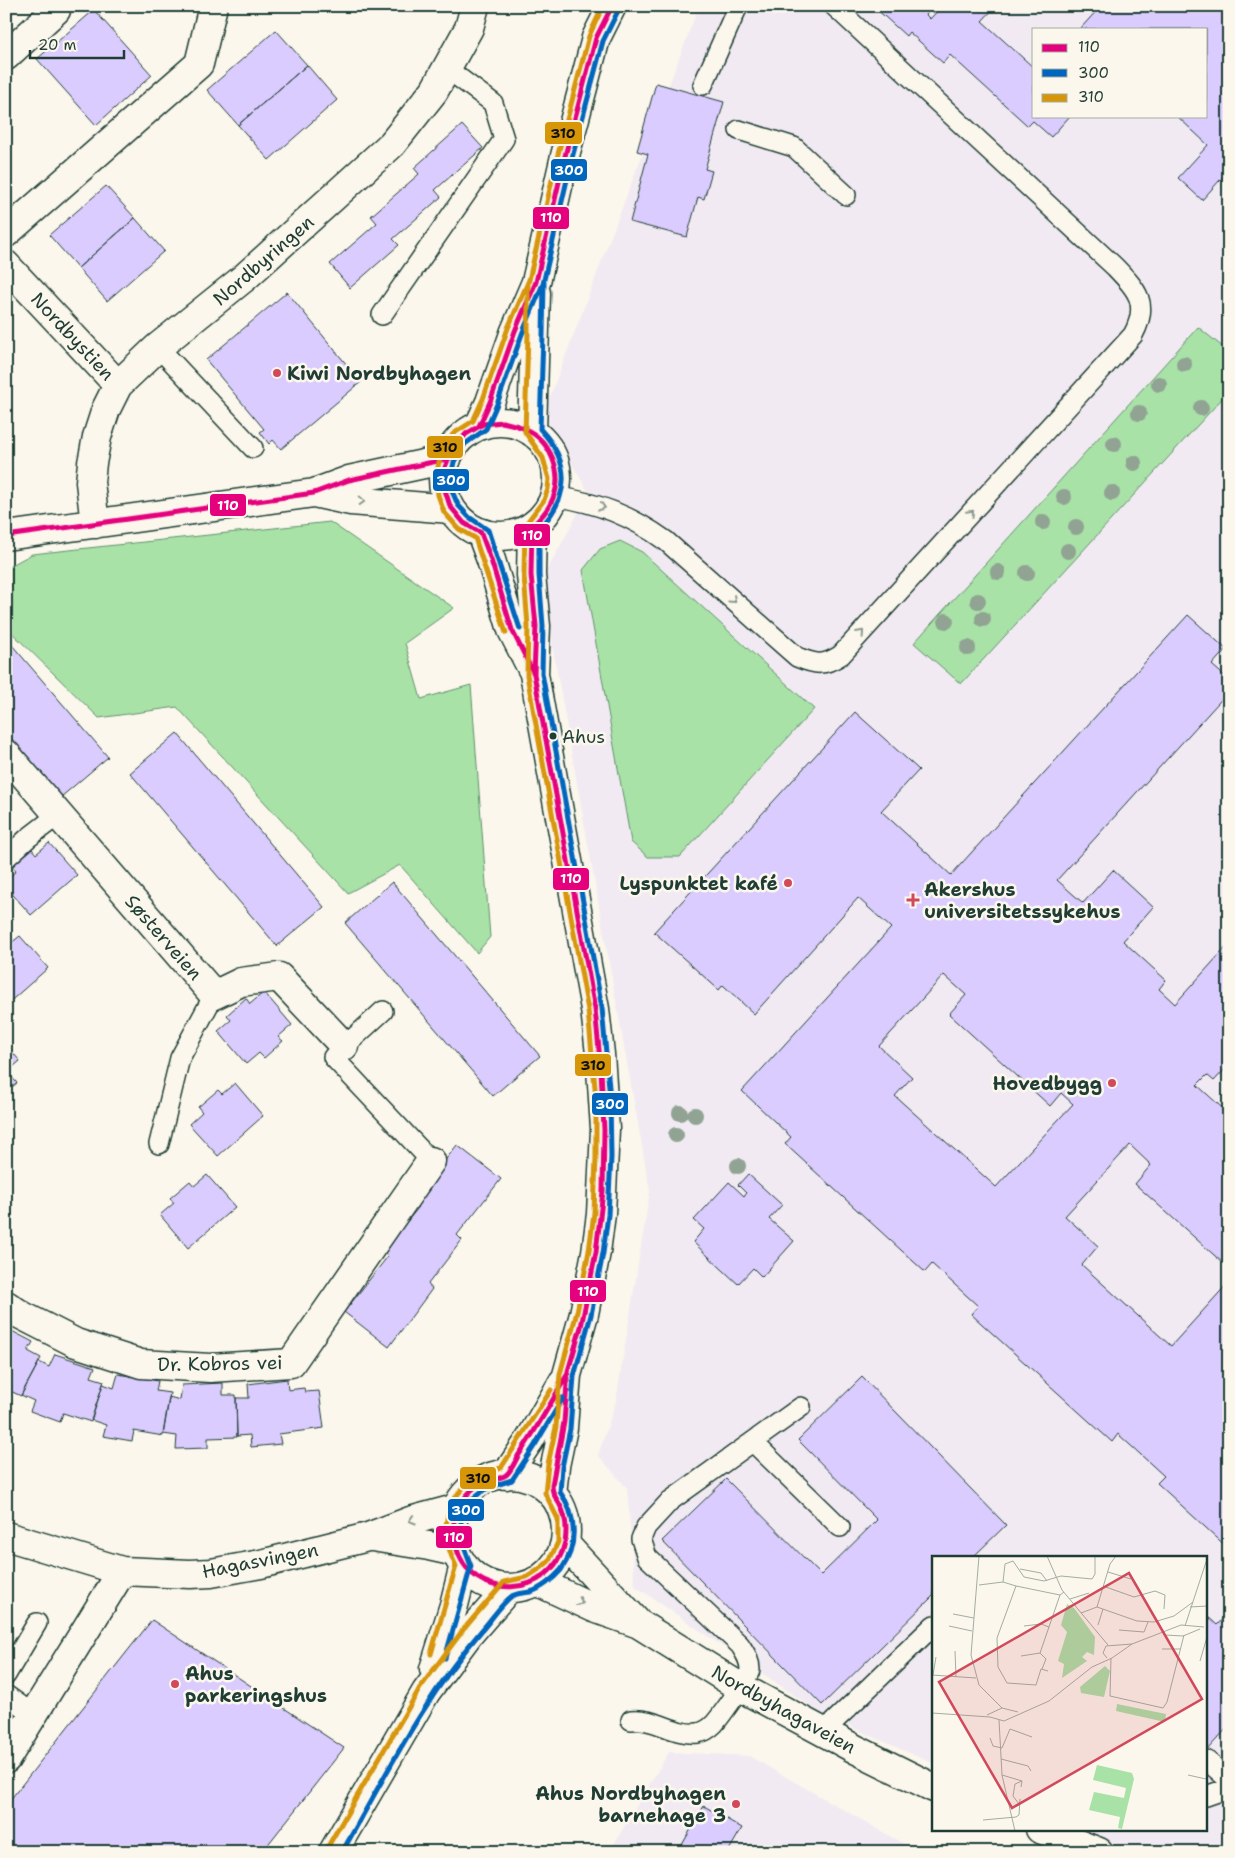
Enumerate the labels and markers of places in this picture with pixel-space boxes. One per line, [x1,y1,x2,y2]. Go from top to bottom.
place label: Kiwi Nordbyhagen [287,361,471,386]
marker: Kiwi Nordbyhagen [271,367,283,379]
place label: Ahus [562,725,605,749]
marker: Ahus [548,731,558,741]
place label: Lyspunktet kafé [620,871,778,896]
marker: Lyspunktet kafé [782,877,794,889]
place label: Akershus universitetssykehus [924,877,1120,924]
marker: Akershus universitetssykehus [906,893,920,907]
place label: Hovedbygg [992,1071,1102,1096]
marker: Hovedbygg [1106,1077,1118,1089]
place label: Ahus parkeringshus [185,1661,327,1708]
marker: Ahus parkeringshus [169,1678,181,1690]
place label: Ahus Nordbyhagen barnehage 3 [535,1781,726,1828]
marker: Ahus Nordbyhagen barnehage 3 [730,1798,742,1810]

